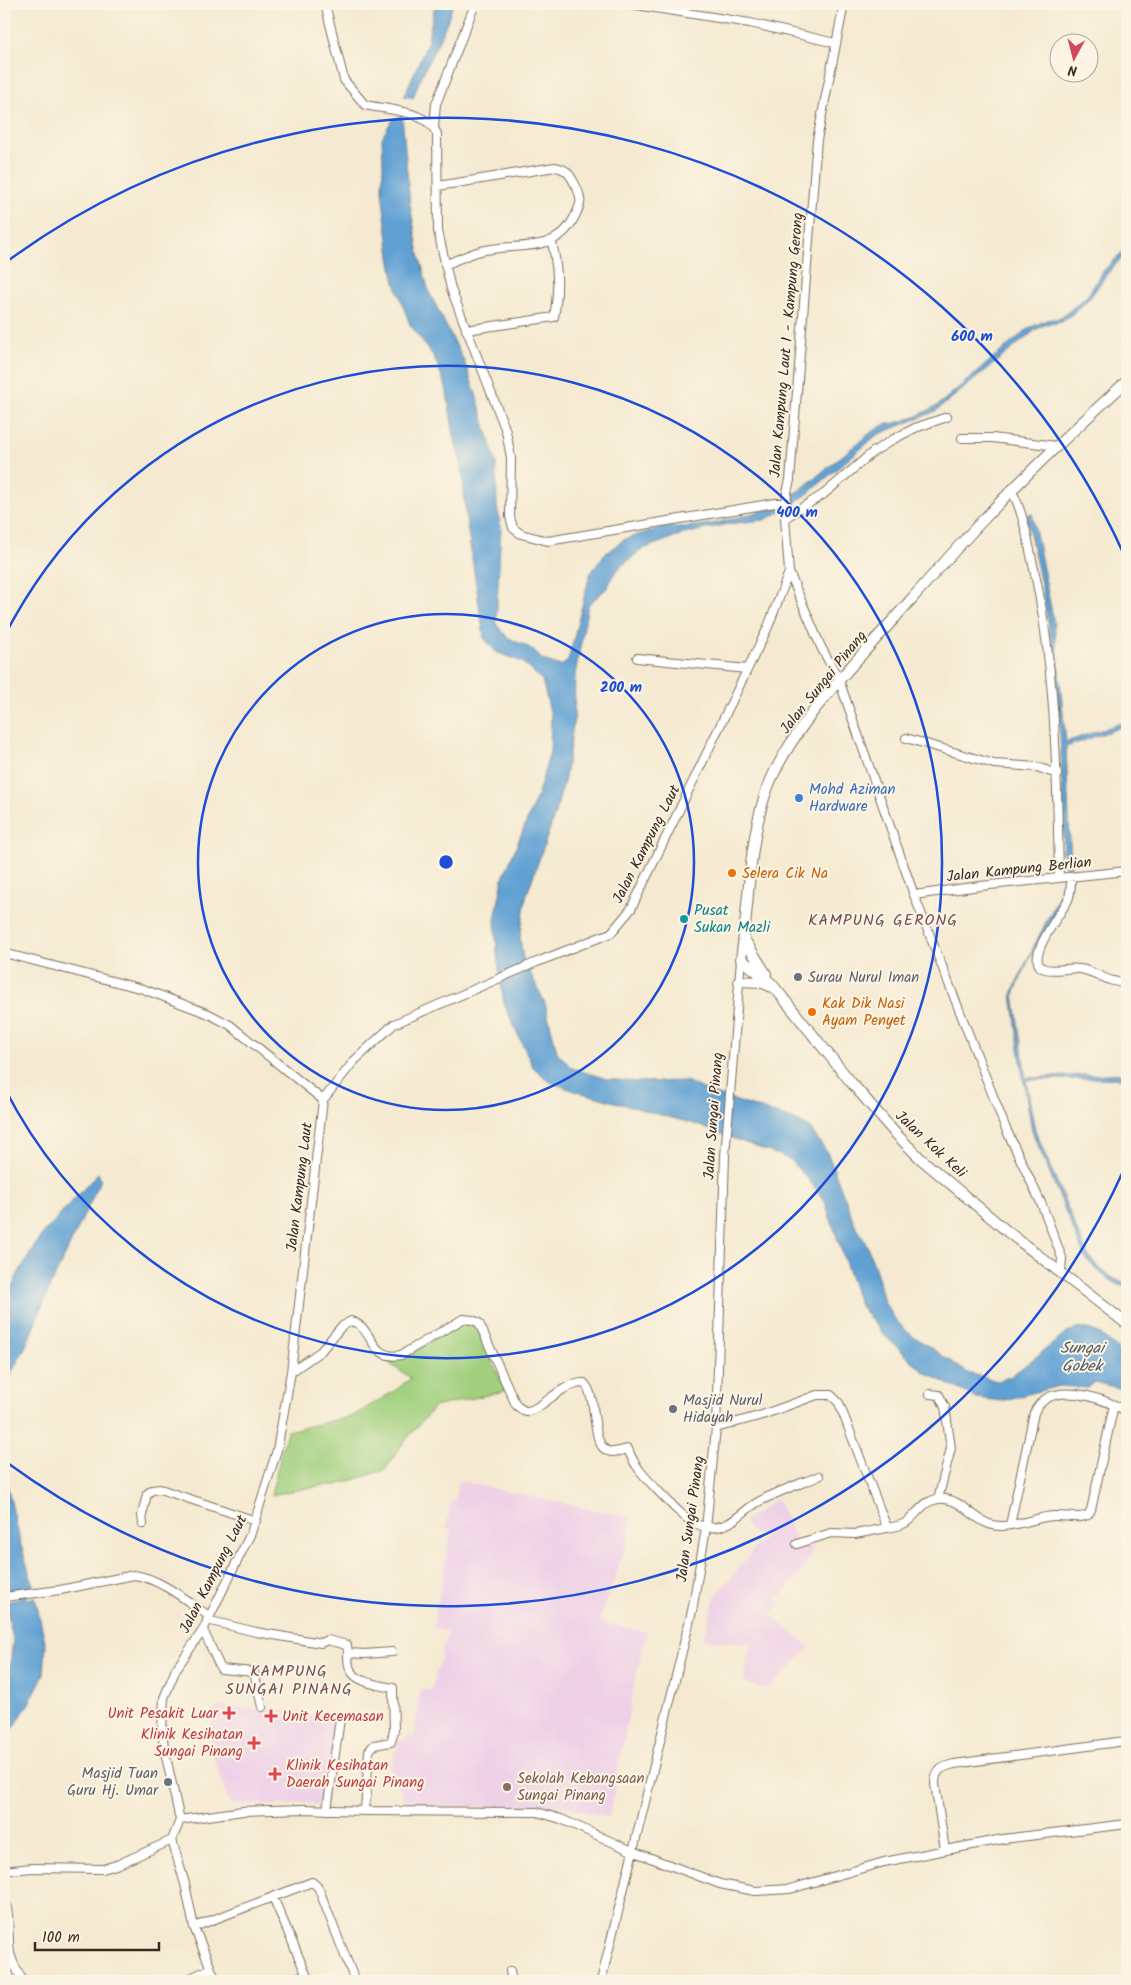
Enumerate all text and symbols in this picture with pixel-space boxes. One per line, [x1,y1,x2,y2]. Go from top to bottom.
north arrow [1048,32,1098,82]
text: N [1067,58,1078,81]
street label: Jalan Kampung Laut 1 - Kampung Gerong [763,211,811,479]
text: 600 m [951,325,993,349]
text: 400 m [776,501,818,525]
street label: Jalan Sungai Pinang [774,626,873,740]
text: 200 m [600,676,642,700]
place label: Mohd Aziman Hardware [809,778,895,819]
street label: Jalan Kampung Laut [607,781,687,908]
marker: Mohd Aziman Hardware [793,792,805,804]
street label: Jalan Kampung Berlian [945,850,1093,890]
centre of rings [437,853,455,871]
place label: Selera Cik Na [742,862,828,886]
marker: Selera Cik Na [726,867,738,879]
place label: Pusat Sukan Mazli [694,899,771,940]
district label: KAMPUNG GERONG [808,908,958,933]
marker: Pusat Sukan Mazli [678,913,690,925]
place label: Surau Nurul Iman [808,966,919,990]
marker: Surau Nurul Iman [792,971,804,983]
place label: Kak Dik Nasi Ayam Penyet [822,992,906,1033]
marker: Kak Dik Nasi Ayam Penyet [806,1006,818,1018]
street label: Jalan Sungai Pinang [698,1052,730,1181]
street label: Jalan Kok Keli [889,1105,973,1185]
street label: Jalan Kampung Laut [280,1121,320,1253]
water label: Sungai Gobek [1060,1336,1107,1379]
place label: Masjid Nurul Hidayah [683,1389,763,1430]
marker: Masjid Nurul Hidayah [667,1403,679,1415]
street label: Jalan Sungai Pinang [670,1454,712,1584]
street label: Jalan Kampung Laut [174,1511,254,1638]
district label: KAMPUNG SUNGAI PINANG [225,1659,353,1702]
place label: Unit Pesakit Luar [107,1702,219,1726]
place label: Unit Kecemasan [282,1705,384,1729]
marker: Unit Pesakit Luar [222,1706,236,1720]
marker: Unit Kecemasan [264,1709,278,1723]
place label: Klinik Kesihatan Sungai Pinang [141,1723,243,1764]
marker: Klinik Kesihatan Sungai Pinang [247,1736,261,1750]
place label: Klinik Kesihatan Daerah Sungai Pinang [286,1754,424,1795]
place label: Masjid Tuan Guru Hj. Umar [67,1762,159,1803]
marker: Klinik Kesihatan Daerah Sungai Pinang [268,1767,282,1781]
place label: Sekolah Kebangsaan Sungai Pinang [517,1767,644,1808]
marker: Masjid Tuan Guru Hj. Umar [162,1776,174,1788]
marker: Sekolah Kebangsaan Sungai Pinang [501,1781,513,1793]
scale bar [35,1920,159,1952]
text: 100 m [42,1926,80,1950]

